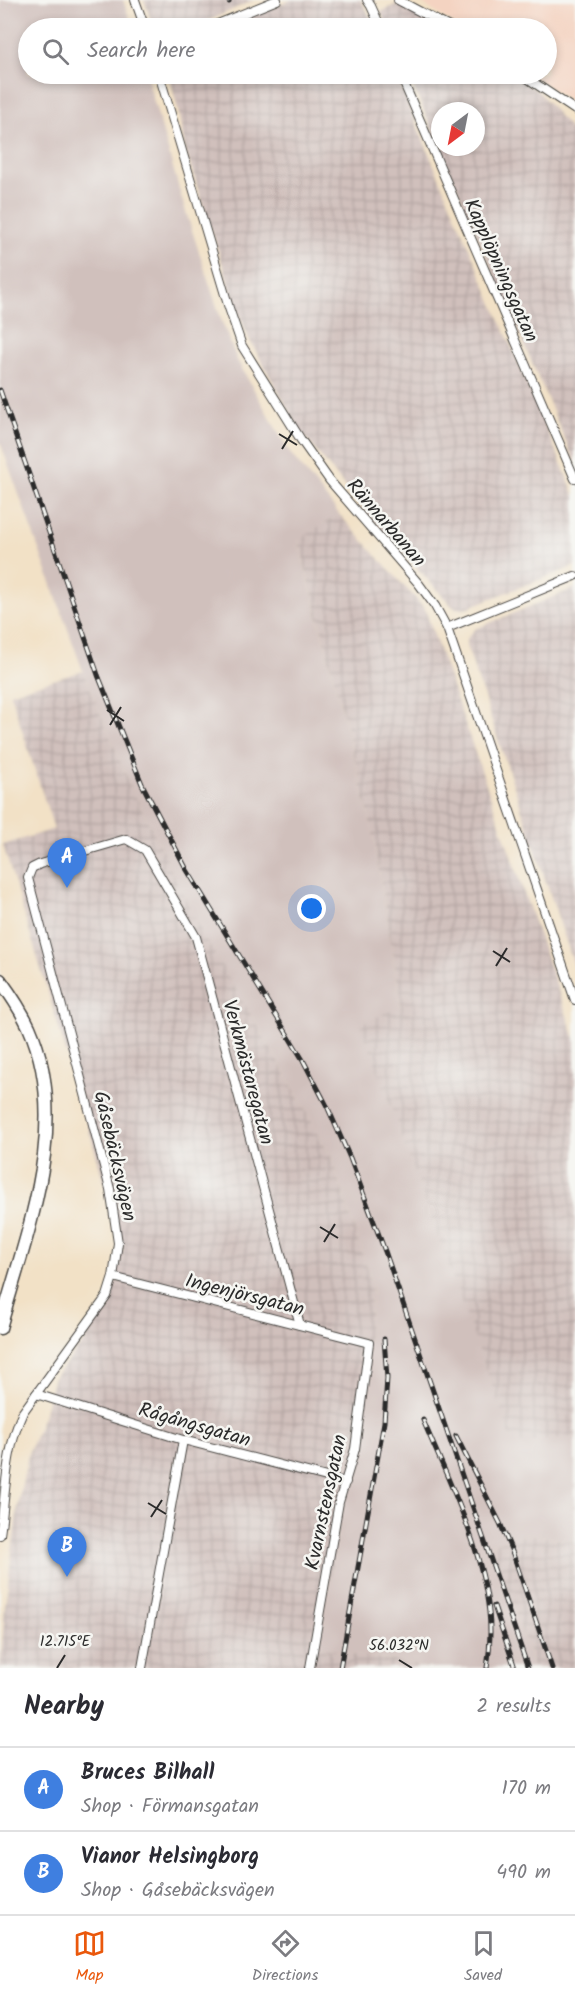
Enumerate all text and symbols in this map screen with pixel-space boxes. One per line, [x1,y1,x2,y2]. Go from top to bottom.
search box [18,18,557,84]
text: Search here [87,34,195,69]
icon: search [39,35,72,68]
north arrow [431,102,485,156]
street label: Kapplöpningsgatan [454,194,546,348]
street label: Rännarbanan [338,472,433,575]
pin: A [48,838,86,888]
your location [297,894,326,923]
street label: Verkmästaregatan [212,996,282,1149]
street label: Gåsebäcksvägen [84,1088,145,1225]
street label: Ingenjörsgatan [181,1266,308,1326]
street label: Rågångsgatan [135,1395,254,1457]
street label: Kvarnstensgatan [297,1432,357,1573]
pin: B [48,1528,86,1577]
text: 12.715°E [40,1630,91,1654]
text: 56.032°N [369,1634,429,1658]
text: Nearby [24,1686,104,1728]
text: 2 results [476,1691,551,1723]
text: Bruces Bilhall [81,1756,214,1791]
text: A [37,1773,50,1805]
text: 170 m [502,1773,551,1805]
text: Shop · Förmansgatan [81,1791,259,1823]
text: Vianor Helsingborg [81,1840,259,1875]
text: B [37,1857,50,1889]
text: 490 m [496,1857,551,1889]
text: Shop · Gåsebäcksvägen [81,1875,275,1907]
tab: Map [73,1927,106,1988]
tab: Directions [252,1927,318,1988]
tab: Saved [464,1927,502,1988]

